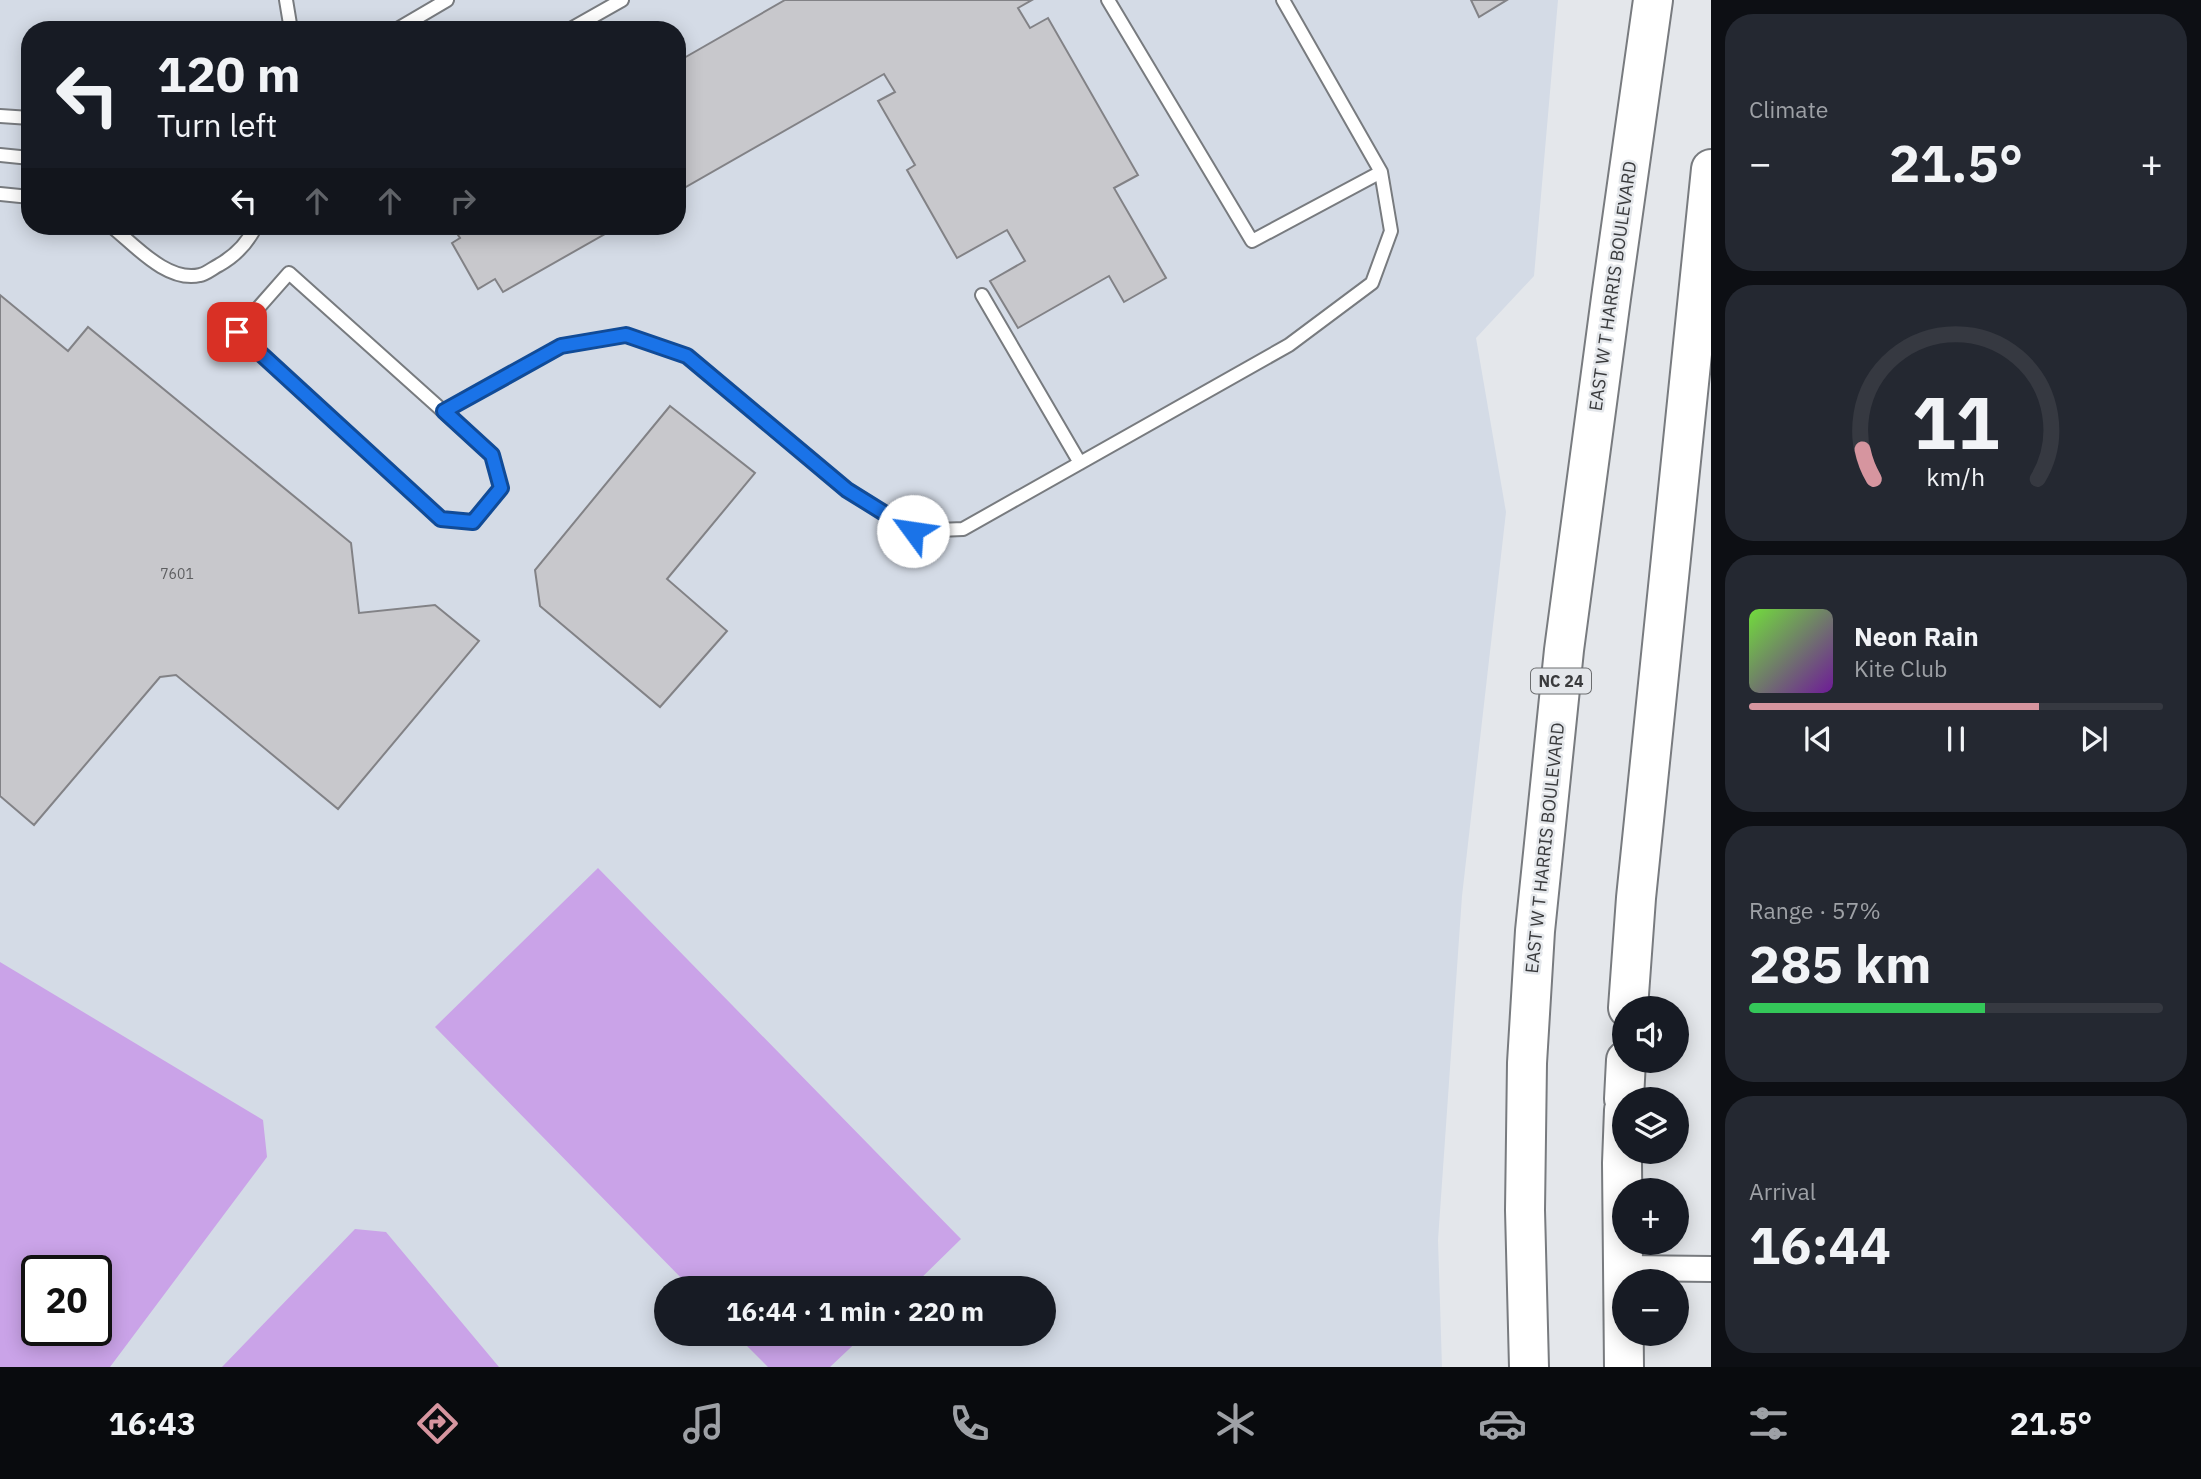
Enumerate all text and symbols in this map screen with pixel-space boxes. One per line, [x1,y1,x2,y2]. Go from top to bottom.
text: 120 m [157,42,301,105]
icon: left [42,49,133,140]
text: Climate [1749,94,1828,124]
text: Turn left [157,104,277,146]
text: 21.5° [1889,129,2023,196]
text: − [1749,138,1772,187]
text: + [2140,138,2163,187]
street label: EAST W T HARRIS BOULEVARD [1584,159,1641,412]
icon: left [225,182,263,220]
icon: ahead [298,182,336,220]
icon: ahead [371,182,409,220]
icon: right [444,182,482,220]
pin [207,302,267,362]
icon: arrive [218,313,256,351]
text: 11 [1912,374,2000,469]
text: km/h [1927,460,1985,493]
position arrow [876,494,950,568]
house number: 7601 [160,565,194,583]
text: Neon Rain [1854,619,1979,653]
text: Kite Club [1854,653,1947,683]
road number: NC 24 [1531,668,1591,694]
icon: previous [1799,720,1837,758]
icon: pause [1937,720,1975,758]
icon: next [2075,720,2113,758]
street label: EAST W T HARRIS BOULEVARD [1520,721,1569,975]
text: Range · 57% [1749,895,1881,925]
text: 285 km [1749,930,1931,997]
map controls [1612,996,1689,1346]
button: sound [1612,996,1689,1073]
button: layers [1612,1087,1689,1164]
text: Arrival [1749,1176,1816,1206]
button: + [1612,1178,1689,1255]
text: 16:44 [1749,1211,1891,1278]
speed limit sign: 20 [21,1255,112,1346]
button: − [1612,1269,1689,1346]
text: 16:44 · 1 min · 220 m [726,1294,984,1328]
icon: directions [413,1399,462,1448]
icon: music [679,1399,728,1448]
icon: phone [945,1399,994,1448]
icon: climate [1211,1399,1260,1448]
icon: car [1478,1399,1527,1448]
icon: filters [1744,1399,1793,1448]
text: 16:43 [109,1402,196,1444]
text: 21.5° [2010,1402,2092,1444]

